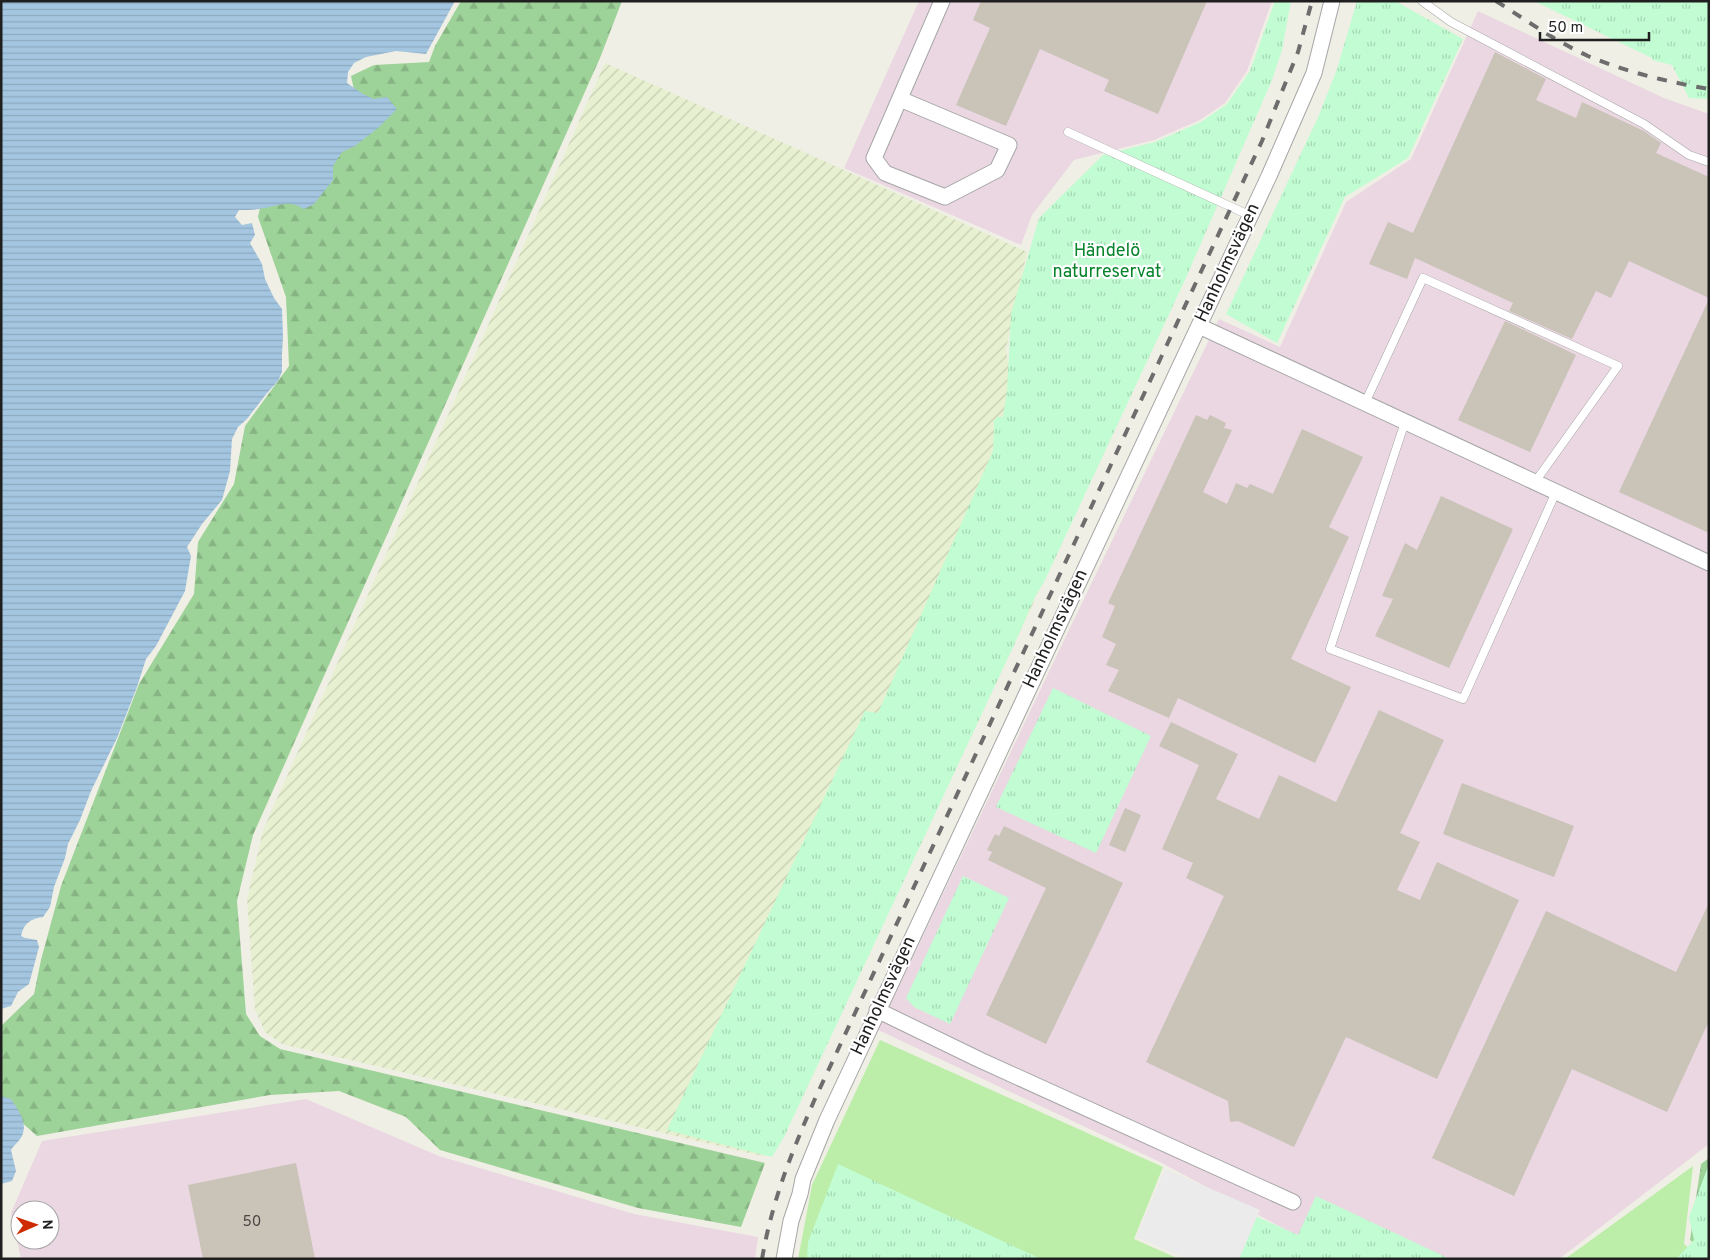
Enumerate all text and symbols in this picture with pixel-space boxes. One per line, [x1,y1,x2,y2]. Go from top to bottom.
scale bar [1540,10,1649,42]
text: 50 m [1548,19,1583,38]
street label: Hanholmsvägen [1190,200,1266,326]
park label: Händelö naturreservat [1052,240,1162,284]
street label: Hanholmsvägen [1018,566,1094,692]
street label: Hanholmsvägen [846,933,922,1059]
north arrow [10,1200,60,1250]
house number: 50 [243,1213,261,1232]
text: N [38,1219,55,1230]

